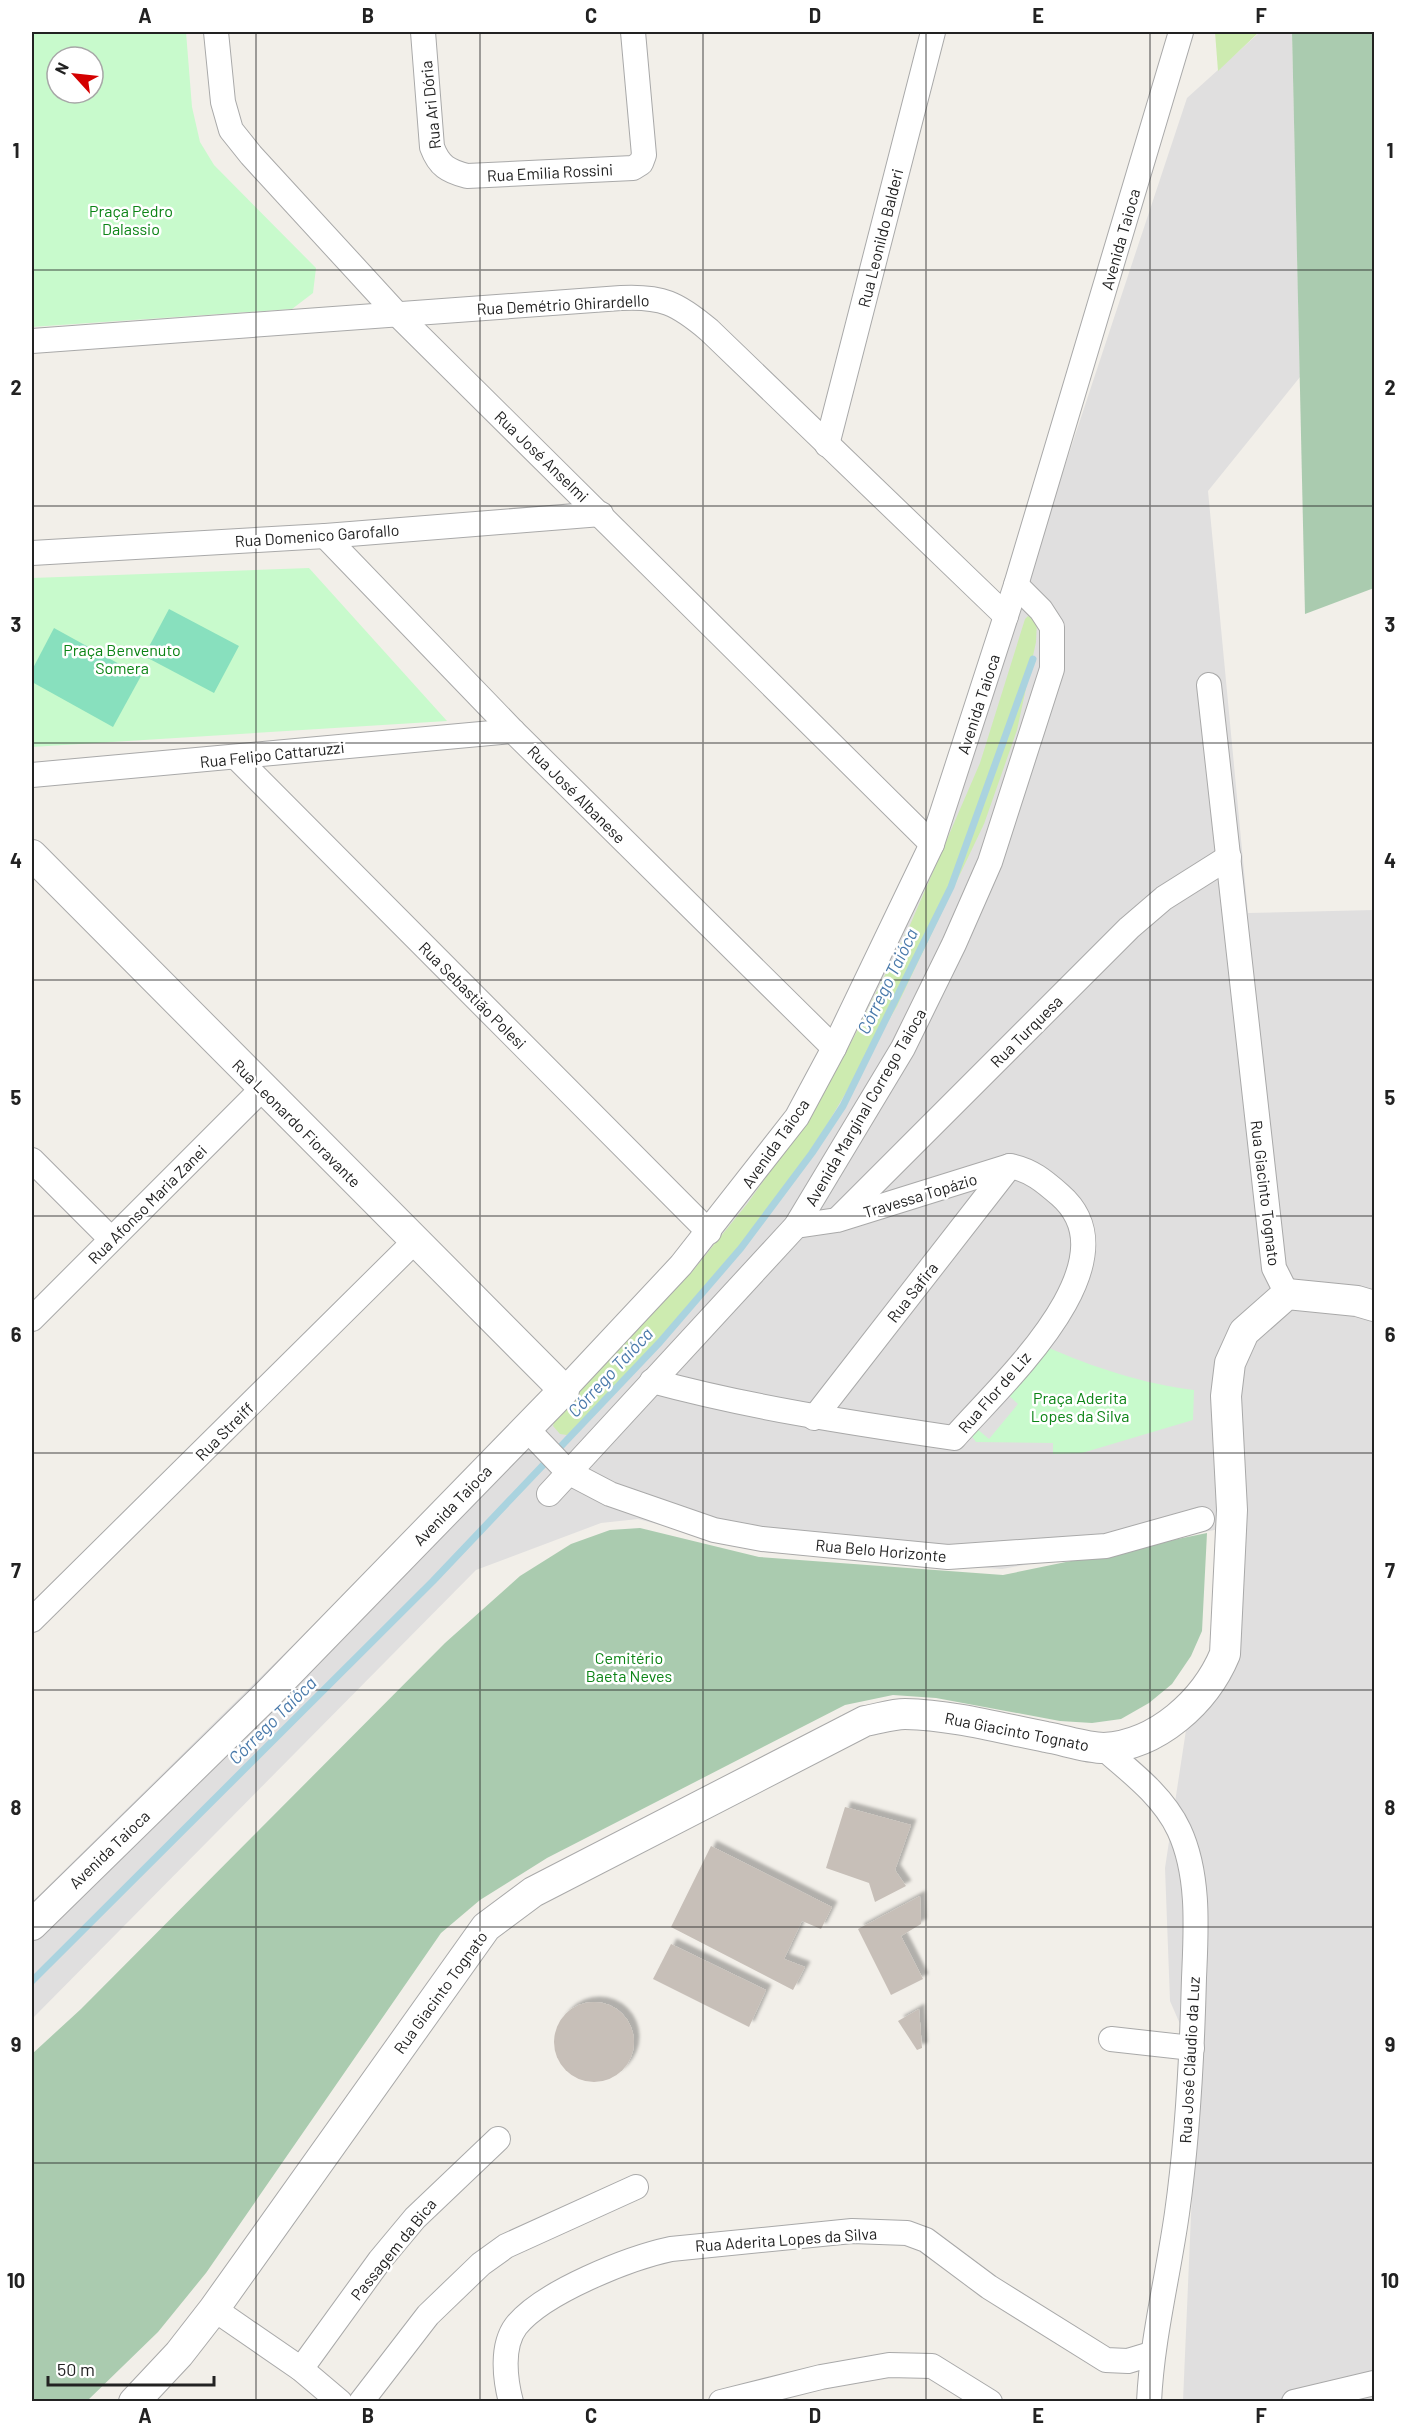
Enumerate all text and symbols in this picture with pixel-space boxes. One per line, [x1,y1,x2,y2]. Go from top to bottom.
text: A [138,3,152,27]
text: B [362,3,374,27]
text: C [585,3,597,27]
text: D [809,3,821,27]
text: E [1032,3,1044,27]
text: F [1255,3,1267,27]
north arrow [45,45,105,105]
text: N [50,59,72,77]
street label: Rua Ari Dória [416,60,444,150]
text: 1 [12,138,20,162]
text: 1 [1386,138,1394,162]
street label: Rua Emilia Rossini [486,159,614,185]
street label: Rua Leonildo Balderi [854,167,906,309]
street label: Avenida Taioca [1096,186,1144,292]
park label: Praça Pedro Dalassio [89,201,173,238]
street label: Rua Demétrio Ghirardello [476,290,650,318]
text: 2 [10,375,22,399]
text: 2 [1384,375,1396,399]
street label: Rua José Anselmi [491,407,593,505]
street label: Rua Domenico Garofallo [234,520,400,550]
text: 3 [11,612,21,636]
text: 3 [1385,612,1395,636]
park label: Praça Benvenuto Somera [63,640,181,677]
street label: Avenida Taioca [953,651,1003,757]
street label: Rua Felipo Cattaruzzi [199,737,345,771]
street label: Rua José Albanese [524,741,630,847]
text: 4 [10,848,22,872]
text: 4 [1384,848,1396,872]
water label: Córrego Taióca [852,924,922,1038]
street label: Rua Sebastião Polesi [415,937,531,1053]
street label: Rua Turquesa [986,991,1066,1071]
street label: Avenida Marginal Corrego Taioca [801,1005,929,1209]
street label: Rua Leonardo Fioravante [229,1055,365,1191]
text: 5 [11,1085,22,1109]
text: 5 [1385,1085,1396,1109]
street label: Avenida Taioca [737,1095,813,1191]
street label: Rua Giacinto Tognato [1248,1119,1284,1267]
street label: Rua Afonso Maria Zanei [84,1141,210,1267]
street label: Travessa Topázio [861,1169,979,1221]
street label: Rua Safira [883,1258,941,1326]
text: 6 [11,1322,22,1346]
water label: Córrego Taióca [563,1322,657,1422]
text: 6 [1385,1322,1396,1346]
street label: Rua Flor de Liz [954,1348,1034,1436]
park label: Praça Aderita Lopes da Silva [1031,1388,1129,1425]
street label: Rua Streiff [191,1398,257,1464]
street label: Avenida Taioca [409,1461,495,1549]
street label: Rua Belo Horizonte [815,1535,947,1565]
text: 7 [11,1558,21,1582]
text: 7 [1385,1558,1395,1582]
park label: Cemitério Baeta Neves [586,1648,672,1685]
water label: Córrego Taióca [224,1672,320,1768]
street label: Rua Giacinto Tognato [943,1708,1091,1754]
text: 8 [11,1795,22,1819]
text: 8 [1385,1795,1396,1819]
street label: Avenida Taioca [65,1806,153,1892]
street label: Rua Giacinto Tognato [389,1927,491,2057]
street label: Rua José Cláudio da Luz [1175,1976,1203,2144]
text: 9 [11,2032,21,2056]
text: 9 [1385,2032,1395,2056]
street label: Passagem da Bica [346,2194,440,2304]
street label: Rua Aderita Lopes da Silva [694,2223,878,2255]
text: 10 [7,2268,25,2292]
text: 10 [1381,2268,1399,2292]
scale bar [48,2349,214,2387]
text: 50 m [57,2358,95,2380]
text: A [138,2403,152,2427]
text: B [362,2403,374,2427]
text: C [585,2403,597,2427]
text: D [809,2403,821,2427]
text: E [1032,2403,1044,2427]
text: F [1255,2403,1267,2427]

